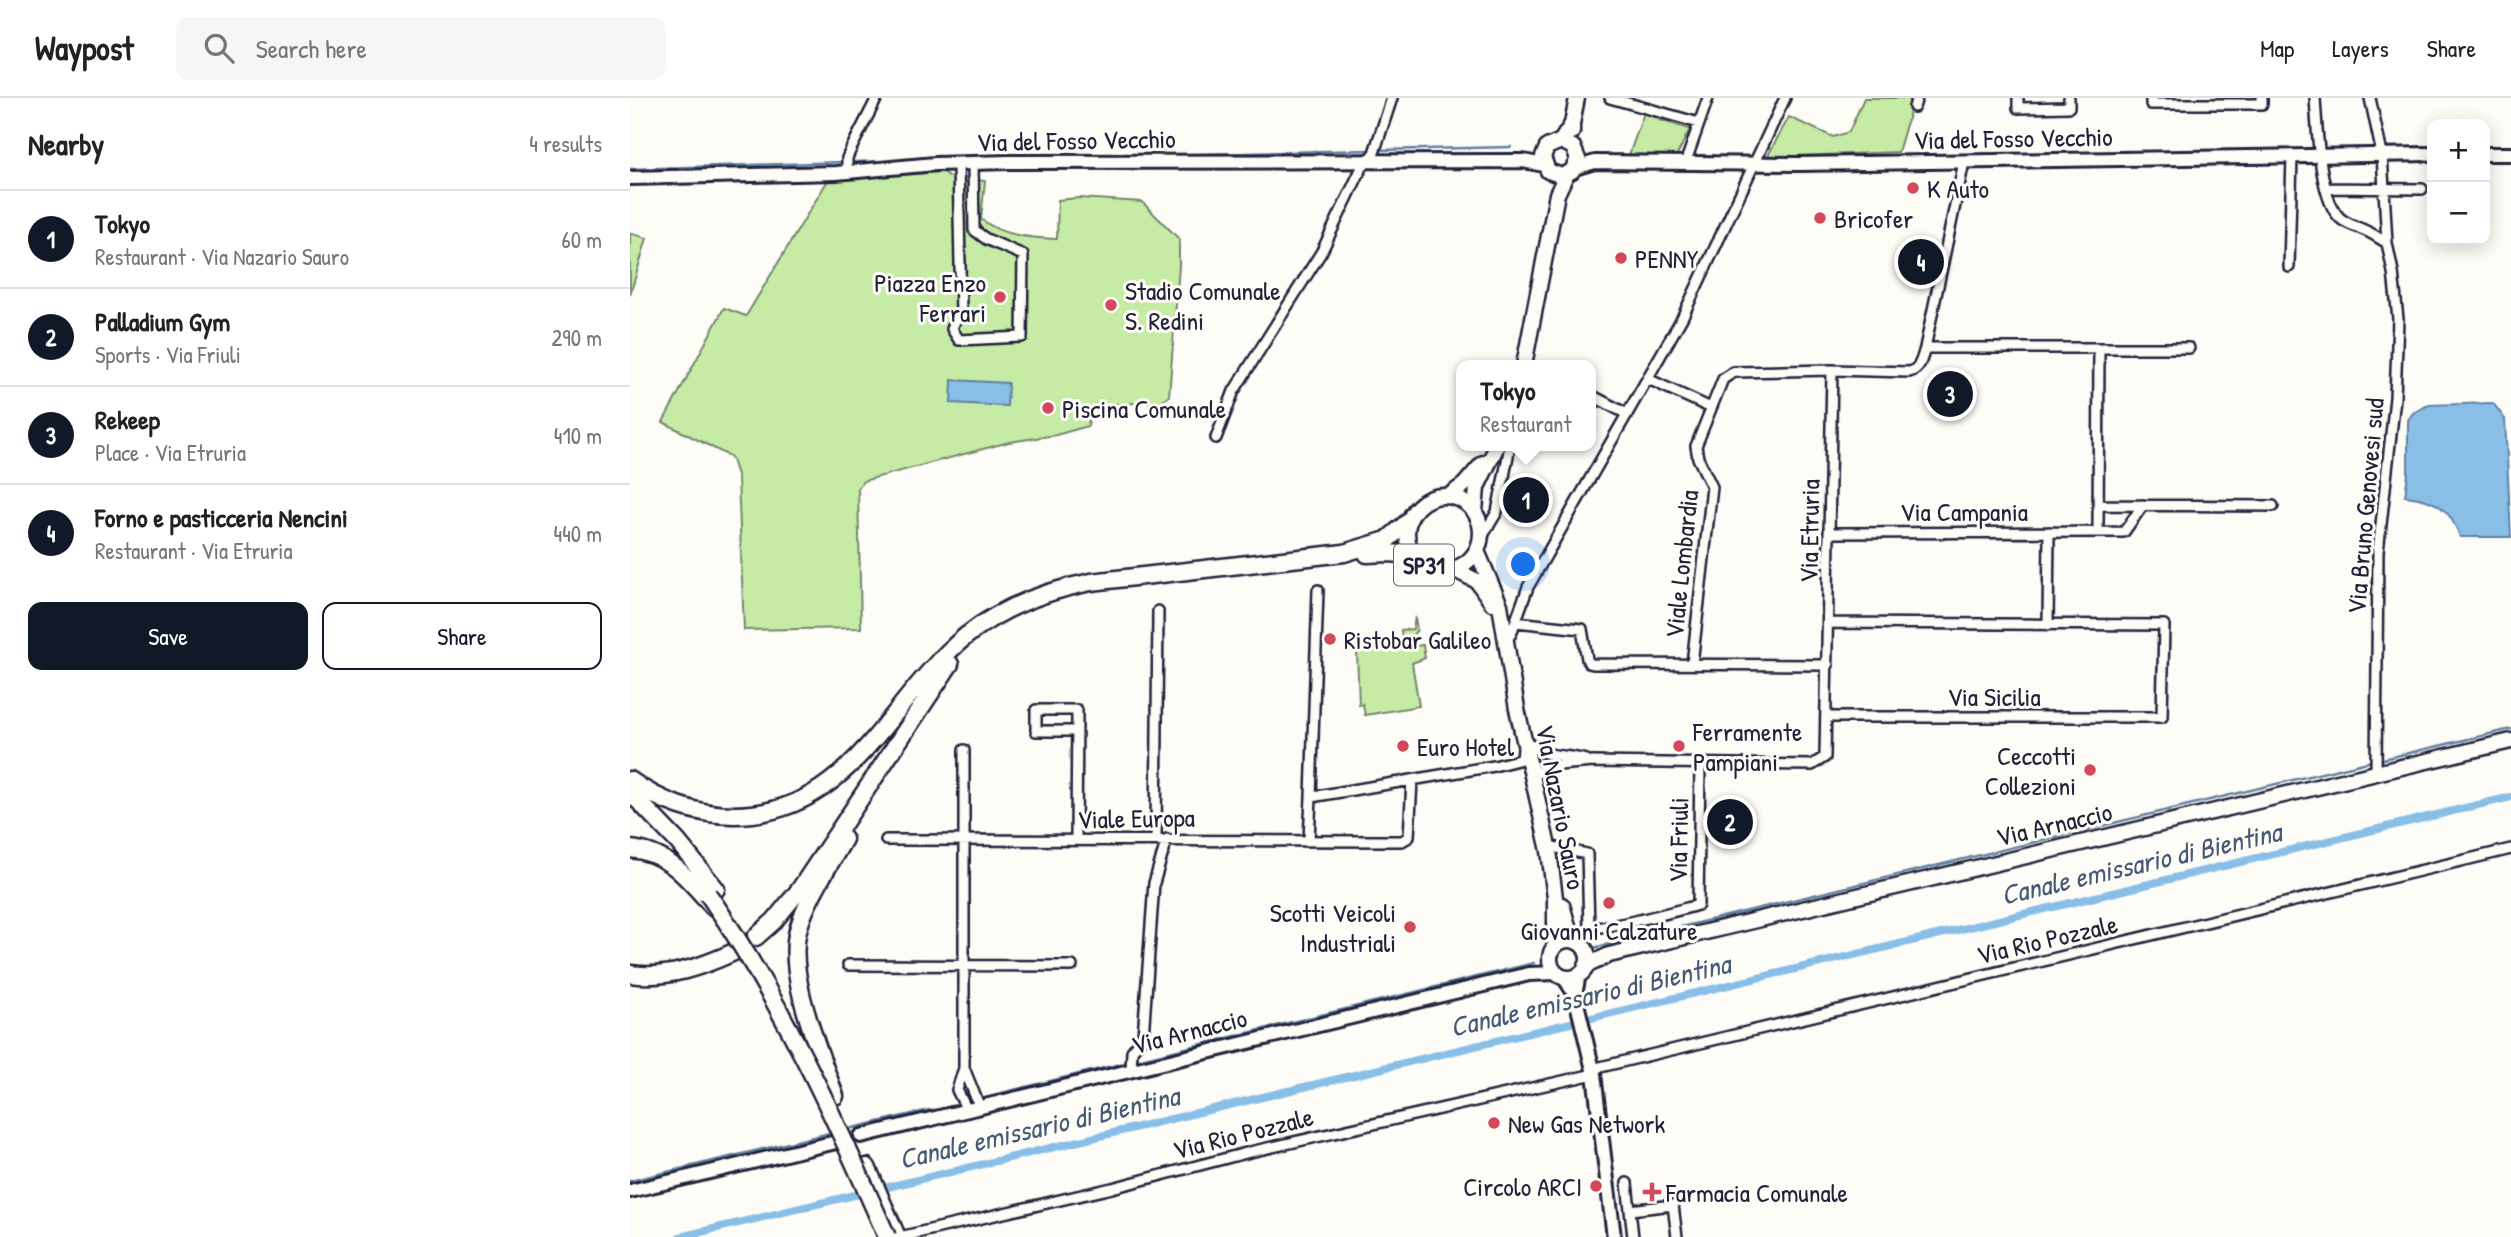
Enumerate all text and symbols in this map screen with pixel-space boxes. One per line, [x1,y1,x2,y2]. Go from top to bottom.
search box [176,17,666,80]
text: Waypost [35,26,134,70]
icon: search [200,29,238,67]
text: Search here [256,31,367,66]
text: Map [2260,32,2294,64]
text: Layers [2332,32,2389,64]
text: Share [2427,32,2476,64]
street label: Via del Fosso Vecchio [1913,119,2113,157]
map controls [2427,119,2490,245]
button: + [2427,119,2490,182]
street label: Via del Fosso Vecchio [976,121,1176,159]
text: Nearby [28,124,104,164]
text: 4 results [529,128,602,159]
place label: K Auto [1927,171,1989,206]
marker: K Auto [1905,180,1921,196]
button: − [2427,182,2490,245]
place label: Bricofer [1834,201,1913,236]
text: Tokyo [95,206,150,241]
marker: Bricofer [1812,210,1828,226]
text: 1 [47,224,55,255]
text: 60 m [562,224,602,255]
pin: 4 [1898,236,1944,288]
text: Restaurant · Via Nazario Sauro [95,241,349,272]
place label: PENNY [1635,241,1699,276]
marker: PENNY [1613,250,1629,266]
place label: Piazza Enzo Ferrari [874,265,986,330]
place label: Stadio Comunale S. Redini [1125,273,1281,338]
marker: Piazza Enzo Ferrari [992,289,1008,305]
marker: Stadio Comunale S. Redini [1103,297,1119,313]
text: Palladium Gym [95,304,230,339]
text: 2 [46,322,56,353]
text: 290 m [552,322,602,353]
text: Sports · Via Friuli [95,339,241,370]
popup [1456,360,1596,451]
pin: 3 [1927,368,1973,420]
text: Tokyo [1481,373,1536,408]
place label: Piscina Comunale [1062,391,1226,426]
street label: Via Bruno Genovesi sud [2338,397,2392,615]
marker: Piscina Comunale [1040,400,1056,416]
text: Rekeep [95,402,160,437]
text: Restaurant [1481,408,1571,439]
text: 3 [46,420,56,451]
text: 410 m [554,420,602,451]
text: Place · Via Etruria [95,437,246,468]
pin: 1 [1503,474,1549,526]
street label: Via Etruria [1791,479,1827,583]
street label: Viale Lombardia [1656,488,1706,640]
street label: Via Campania [1900,494,2028,529]
text: Forno e pasticceria Nencini [95,500,348,535]
text: 4 [47,518,55,549]
text: 440 m [554,518,602,549]
text: Restaurant · Via Etruria [95,535,292,566]
road number: SP31 [1394,544,1454,586]
your location [1506,547,1540,581]
button: Save [28,602,308,670]
button: Share [322,602,602,670]
place label: Ristobar Galileo [1344,622,1491,657]
marker: Ristobar Galileo [1322,631,1338,647]
street label: Via Sicilia [1947,679,2041,714]
place label: Ferramente Pampiani [1692,714,1802,779]
street label: Via Nazario Sauro [1528,722,1594,892]
place label: Euro Hotel [1417,729,1514,764]
marker: Euro Hotel [1395,738,1411,754]
marker: Ferramente Pampiani [1671,738,1687,754]
place label: Ceccotti Collezioni [1985,738,2076,803]
marker: Ceccotti Collezioni [2082,762,2098,778]
street label: Via Arnaccio [1993,794,2115,854]
pin: 2 [1707,796,1753,848]
street label: Via Friuli [1660,797,1696,883]
street label: Viale Europa [1077,799,1195,837]
water label: Canale emissario di Bientina [1997,812,2288,914]
place label: Scotti Veicoli Industriali [1270,895,1396,960]
marker: Giovanni Calzature [1601,895,1617,911]
street label: Via Rio Pozzale [1973,906,2121,972]
place label: Giovanni Calzature [1520,913,1698,948]
marker: Scotti Veicoli Industriali [1402,919,1418,935]
water label: Canale emissario di Bientina [1446,944,1737,1046]
street label: Via Arnaccio [1128,1000,1250,1062]
water label: Canale emissario di Bientina [895,1076,1186,1178]
street label: Via Rio Pozzale [1169,1099,1317,1167]
place label: New Gas Network [1508,1106,1666,1141]
marker: New Gas Network [1486,1115,1502,1131]
place label: Circolo ARCI [1463,1169,1582,1204]
place label: Farmacia Comunale [1665,1175,1848,1210]
marker: Circolo ARCI [1588,1178,1604,1194]
marker: Farmacia Comunale [1644,1184,1660,1200]

